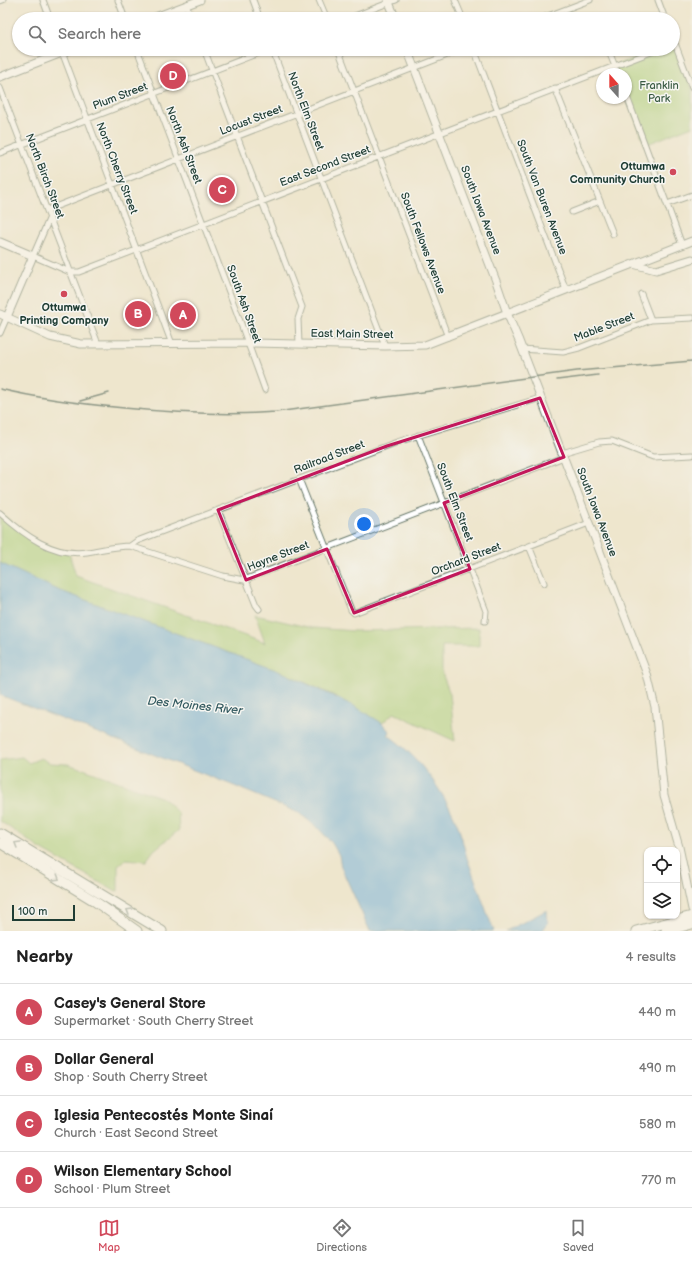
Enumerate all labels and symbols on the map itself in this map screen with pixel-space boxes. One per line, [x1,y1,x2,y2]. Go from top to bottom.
pin: D [160,61,186,91]
north arrow [596,68,632,104]
street label: North Elm Street [285,70,327,153]
street label: Plum Street [91,79,150,112]
park label: Franklin Park [639,79,679,105]
street label: Locust Street [218,102,285,138]
street label: North Ash Street [163,104,205,186]
street label: North Cherry Street [94,120,141,216]
street label: North Birch Street [23,132,67,221]
street label: South Van Buren Avenue [514,138,570,257]
street label: East Second Street [278,143,373,189]
place label: Ottumwa Community Church [570,160,665,186]
street label: South Iowa Avenue [458,164,504,257]
marker: Ottumwa Community Church [668,167,678,177]
pin: C [209,175,235,205]
street label: South Fellows Avenue [398,190,449,296]
street label: South Ash Street [224,263,264,345]
marker: Ottumwa Printing Company [59,289,69,299]
pin: B [125,299,151,329]
pin: A [170,300,196,330]
place label: Ottumwa Printing Company [19,301,109,327]
street label: Mable Street [572,309,637,344]
street label: East Main Street [311,327,394,341]
street label: Railroad Street [292,437,367,476]
street label: South Elm Street [434,461,476,544]
street label: South Iowa Avenue [574,466,620,559]
your location [354,514,374,534]
street label: Hayne Street [245,538,311,574]
street label: Orchard Street [429,540,503,578]
water label: Des Moines River [147,694,245,719]
one-way arrow [14,841,21,848]
one-way arrow [53,874,60,881]
scale bar [12,903,75,922]
one-way arrow [126,908,133,915]

